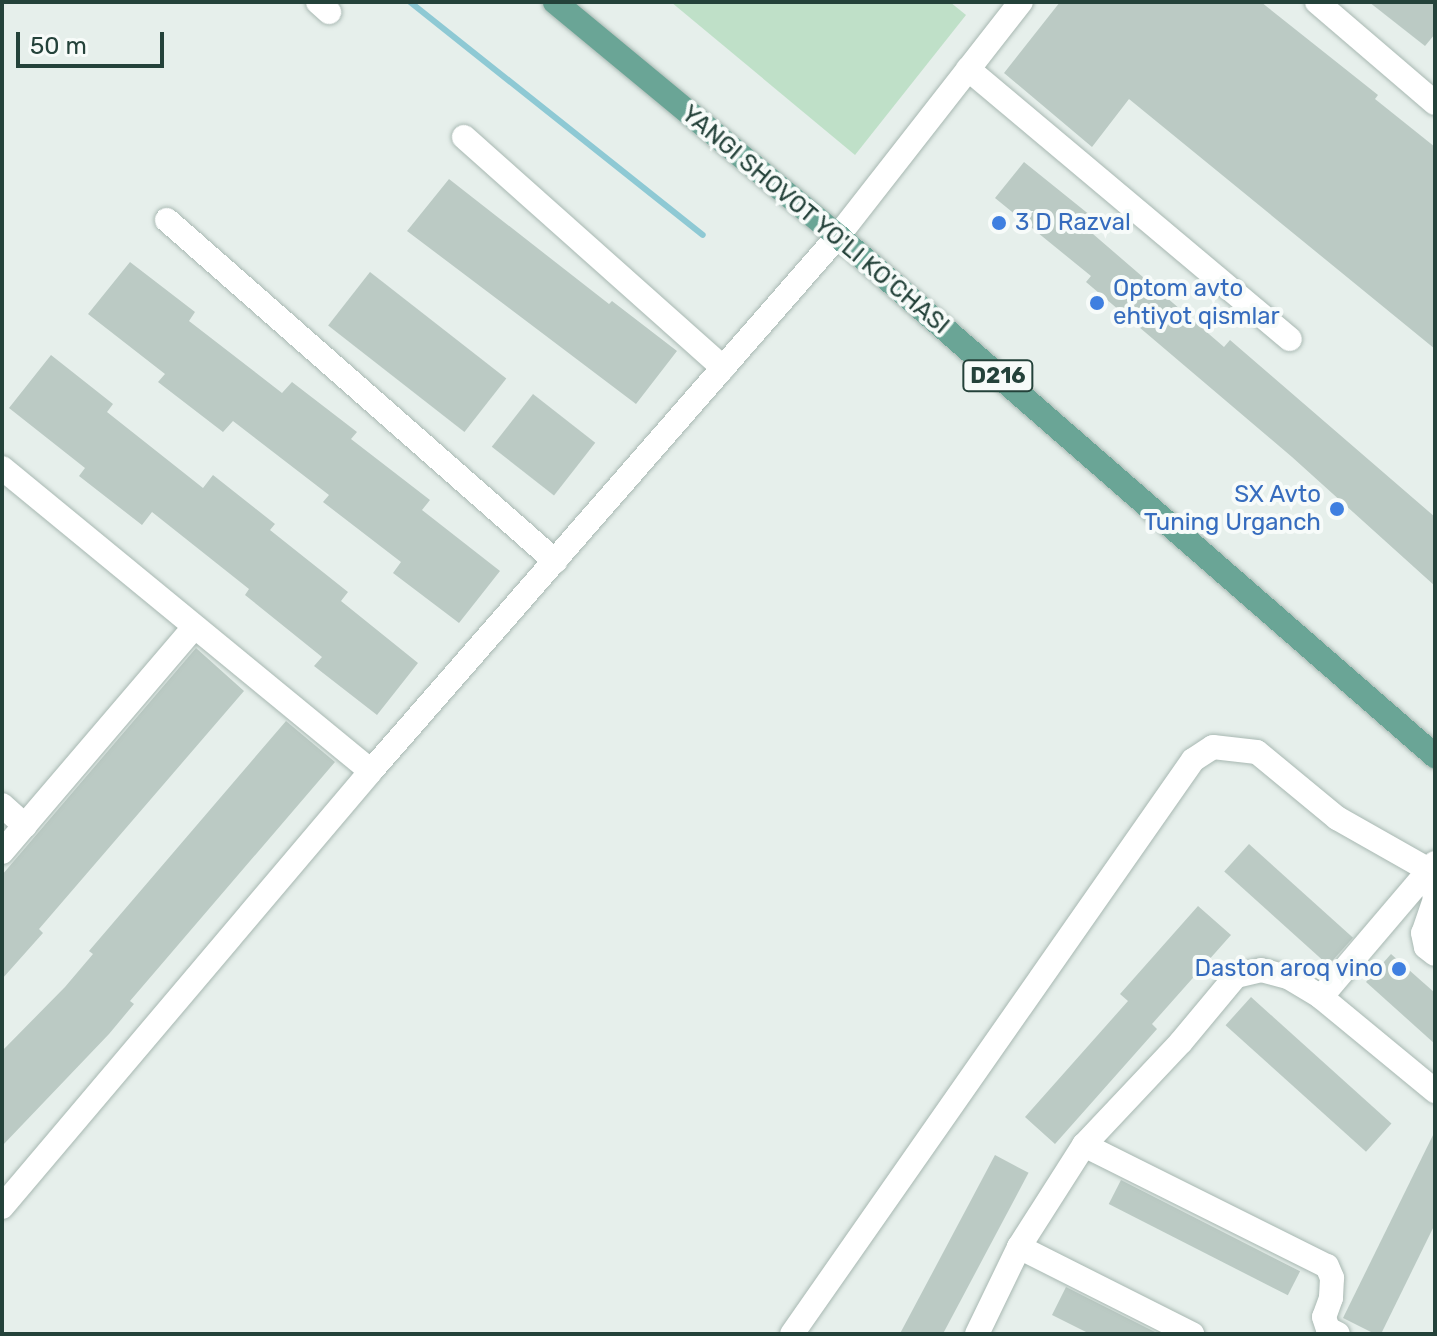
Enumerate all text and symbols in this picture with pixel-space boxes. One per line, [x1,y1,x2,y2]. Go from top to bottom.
scale bar [20,16,168,66]
text: 50 m [30,32,87,60]
street label: YANGI SHOVOT YO'LI KO'CHASI [675,99,955,341]
place label: 3 D Razval [1015,209,1131,237]
marker: 3 D Razval [990,214,1008,232]
place label: Optom avto ehtiyot qismlar [1113,275,1280,331]
marker: Optom avto ehtiyot qismlar [1088,294,1106,312]
road number: D216 [962,358,1034,394]
place label: SX Avto Tuning Urganch [1144,481,1321,537]
marker: SX Avto Tuning Urganch [1328,500,1346,518]
place label: Daston aroq vino [1194,955,1383,983]
marker: Daston aroq vino [1390,960,1408,978]

